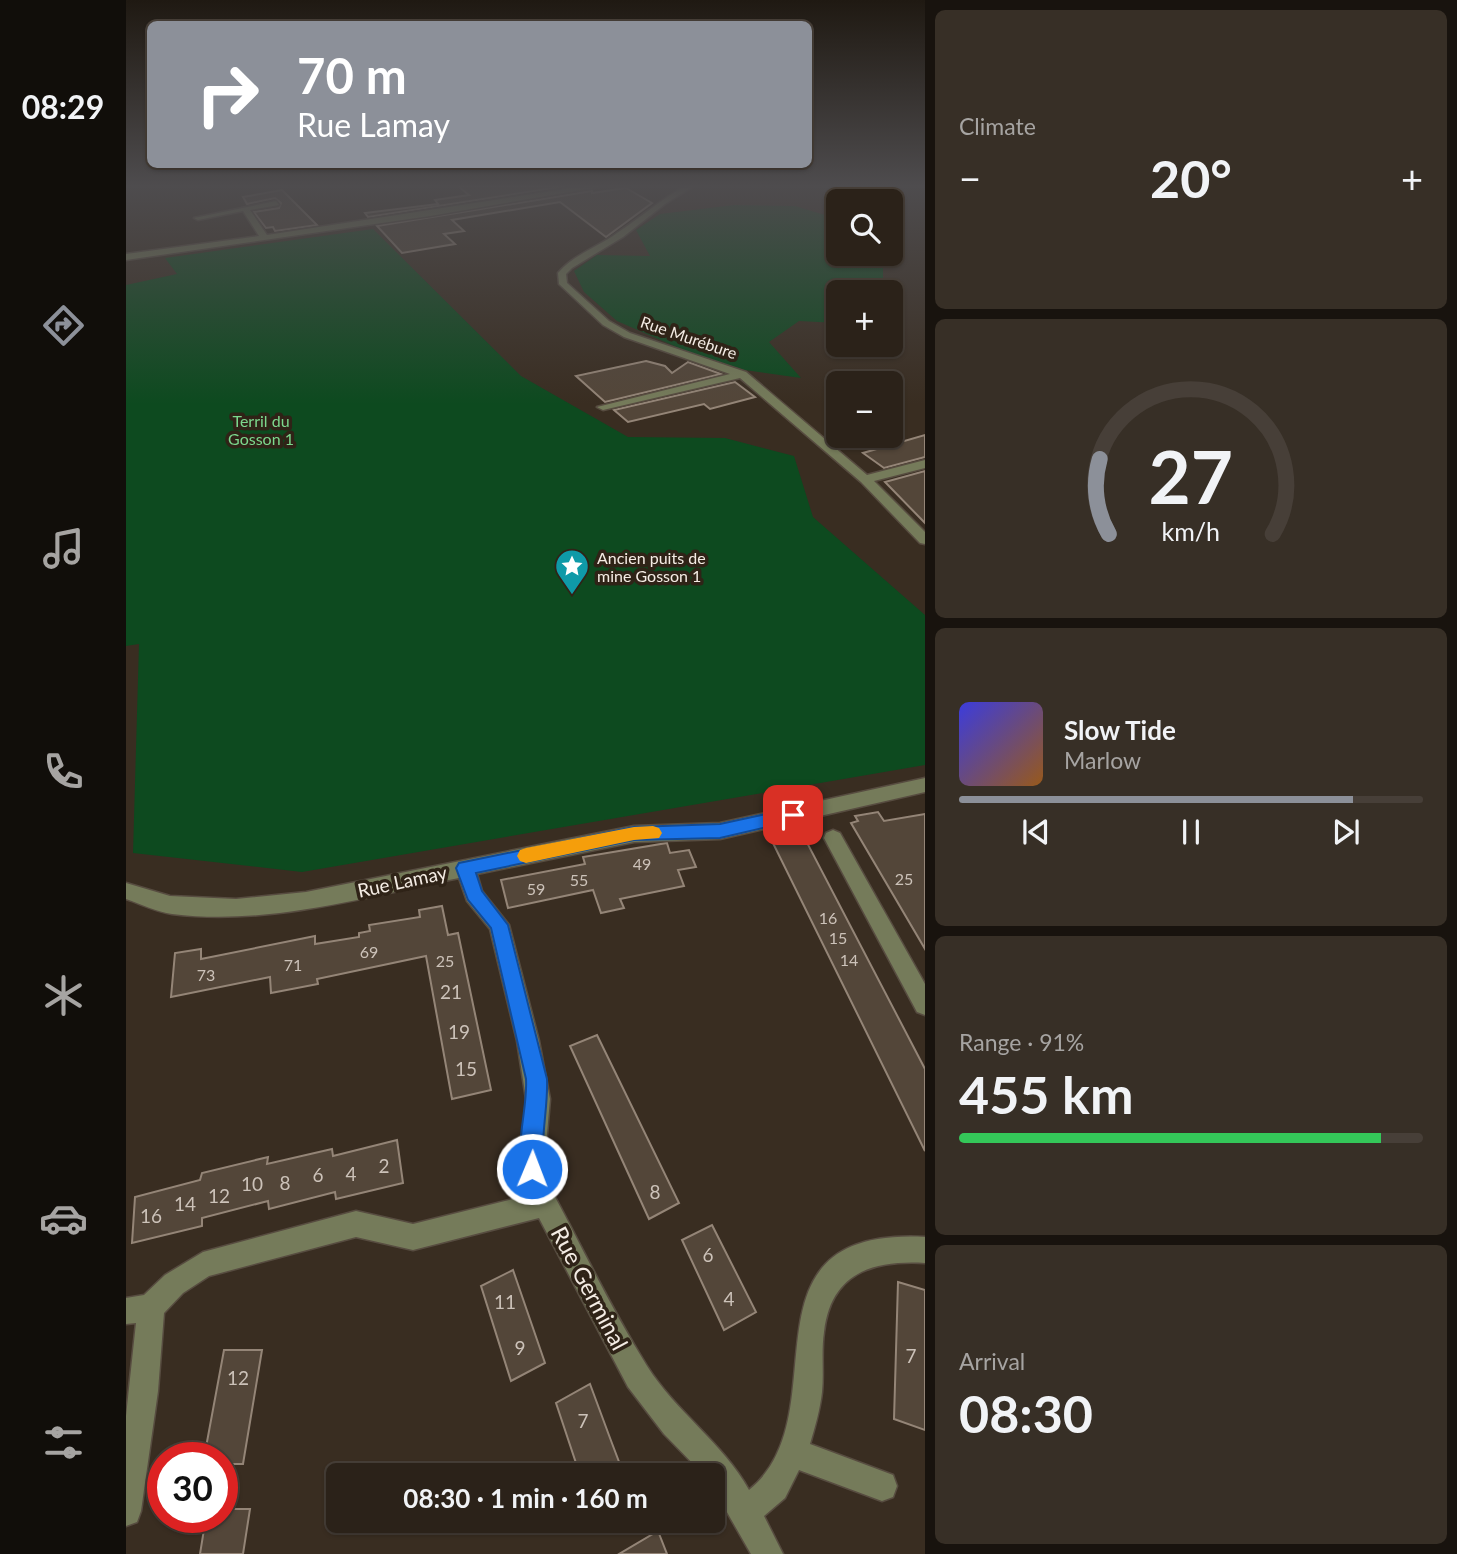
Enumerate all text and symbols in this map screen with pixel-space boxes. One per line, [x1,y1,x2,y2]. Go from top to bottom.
text: 70 m [297,46,407,104]
icon: right [182,49,273,140]
text: 08:29 [22,87,104,126]
text: Rue Lamay [297,105,450,144]
text: Climate [959,112,1036,140]
text: 20° [1150,147,1232,209]
text: − [959,155,981,201]
text: + [1401,155,1423,201]
map controls [826,189,903,448]
button: search [826,189,903,266]
button: + [826,280,903,357]
icon: directions [39,301,88,350]
street label: Rue Murébure [638,312,740,362]
button: − [826,371,903,448]
park label: Terril du Gosson 1 [228,411,294,448]
text: 27 [1149,433,1233,521]
text: km/h [1162,516,1220,546]
icon: music [39,524,88,573]
place icon: Ancien puits de mine Gosson 1 [553,547,591,596]
place label: Ancien puits de mine Gosson 1 [597,548,706,585]
text: Slow Tide [1064,714,1176,746]
text: Marlow [1064,746,1141,774]
icon: phone [39,747,88,796]
pin [763,785,823,845]
icon: arrive [774,796,812,834]
icon: previous [1017,813,1055,851]
icon: pause [1172,813,1210,851]
icon: next [1327,813,1365,851]
house number: 49 [633,854,651,873]
street label: Rue Lamay [355,860,449,902]
house number: 25 [895,869,913,888]
house number: 55 [570,870,588,889]
house number: 59 [527,879,545,898]
house number: 16 [819,908,837,927]
house number: 15 [829,928,847,947]
house number: 69 [360,942,378,961]
house number: 14 [840,950,858,969]
house number: 25 [436,951,454,970]
house number: 71 [284,955,302,974]
house number: 73 [197,965,215,984]
icon: climate [39,971,88,1020]
house number: 21 [440,980,462,1003]
house number: 19 [448,1020,470,1043]
text: Range · 91% [959,1028,1084,1056]
house number: 15 [455,1057,477,1080]
text: 455 km [959,1063,1133,1125]
position arrow [495,1132,569,1206]
house number: 2 [378,1154,390,1177]
house number: 4 [345,1162,357,1185]
house number: 6 [312,1163,324,1186]
house number: 8 [279,1171,291,1194]
house number: 10 [241,1172,263,1195]
house number: 8 [649,1180,661,1203]
house number: 12 [208,1184,230,1207]
house number: 14 [174,1192,196,1215]
icon: car [39,1194,88,1243]
house number: 16 [140,1204,162,1227]
street label: Rue Germinal [546,1221,634,1355]
house number: 6 [702,1243,714,1266]
house number: 4 [723,1287,735,1310]
house number: 11 [494,1290,516,1313]
house number: 9 [514,1336,526,1359]
house number: 7 [905,1344,917,1367]
text: Arrival [959,1347,1025,1375]
house number: 12 [227,1366,249,1389]
text: 08:30 [959,1382,1093,1444]
house number: 7 [577,1409,589,1432]
icon: filters [39,1418,88,1467]
speed limit sign: 30 [147,1442,238,1533]
text: 08:30 · 1 min · 160 m [403,1482,648,1514]

